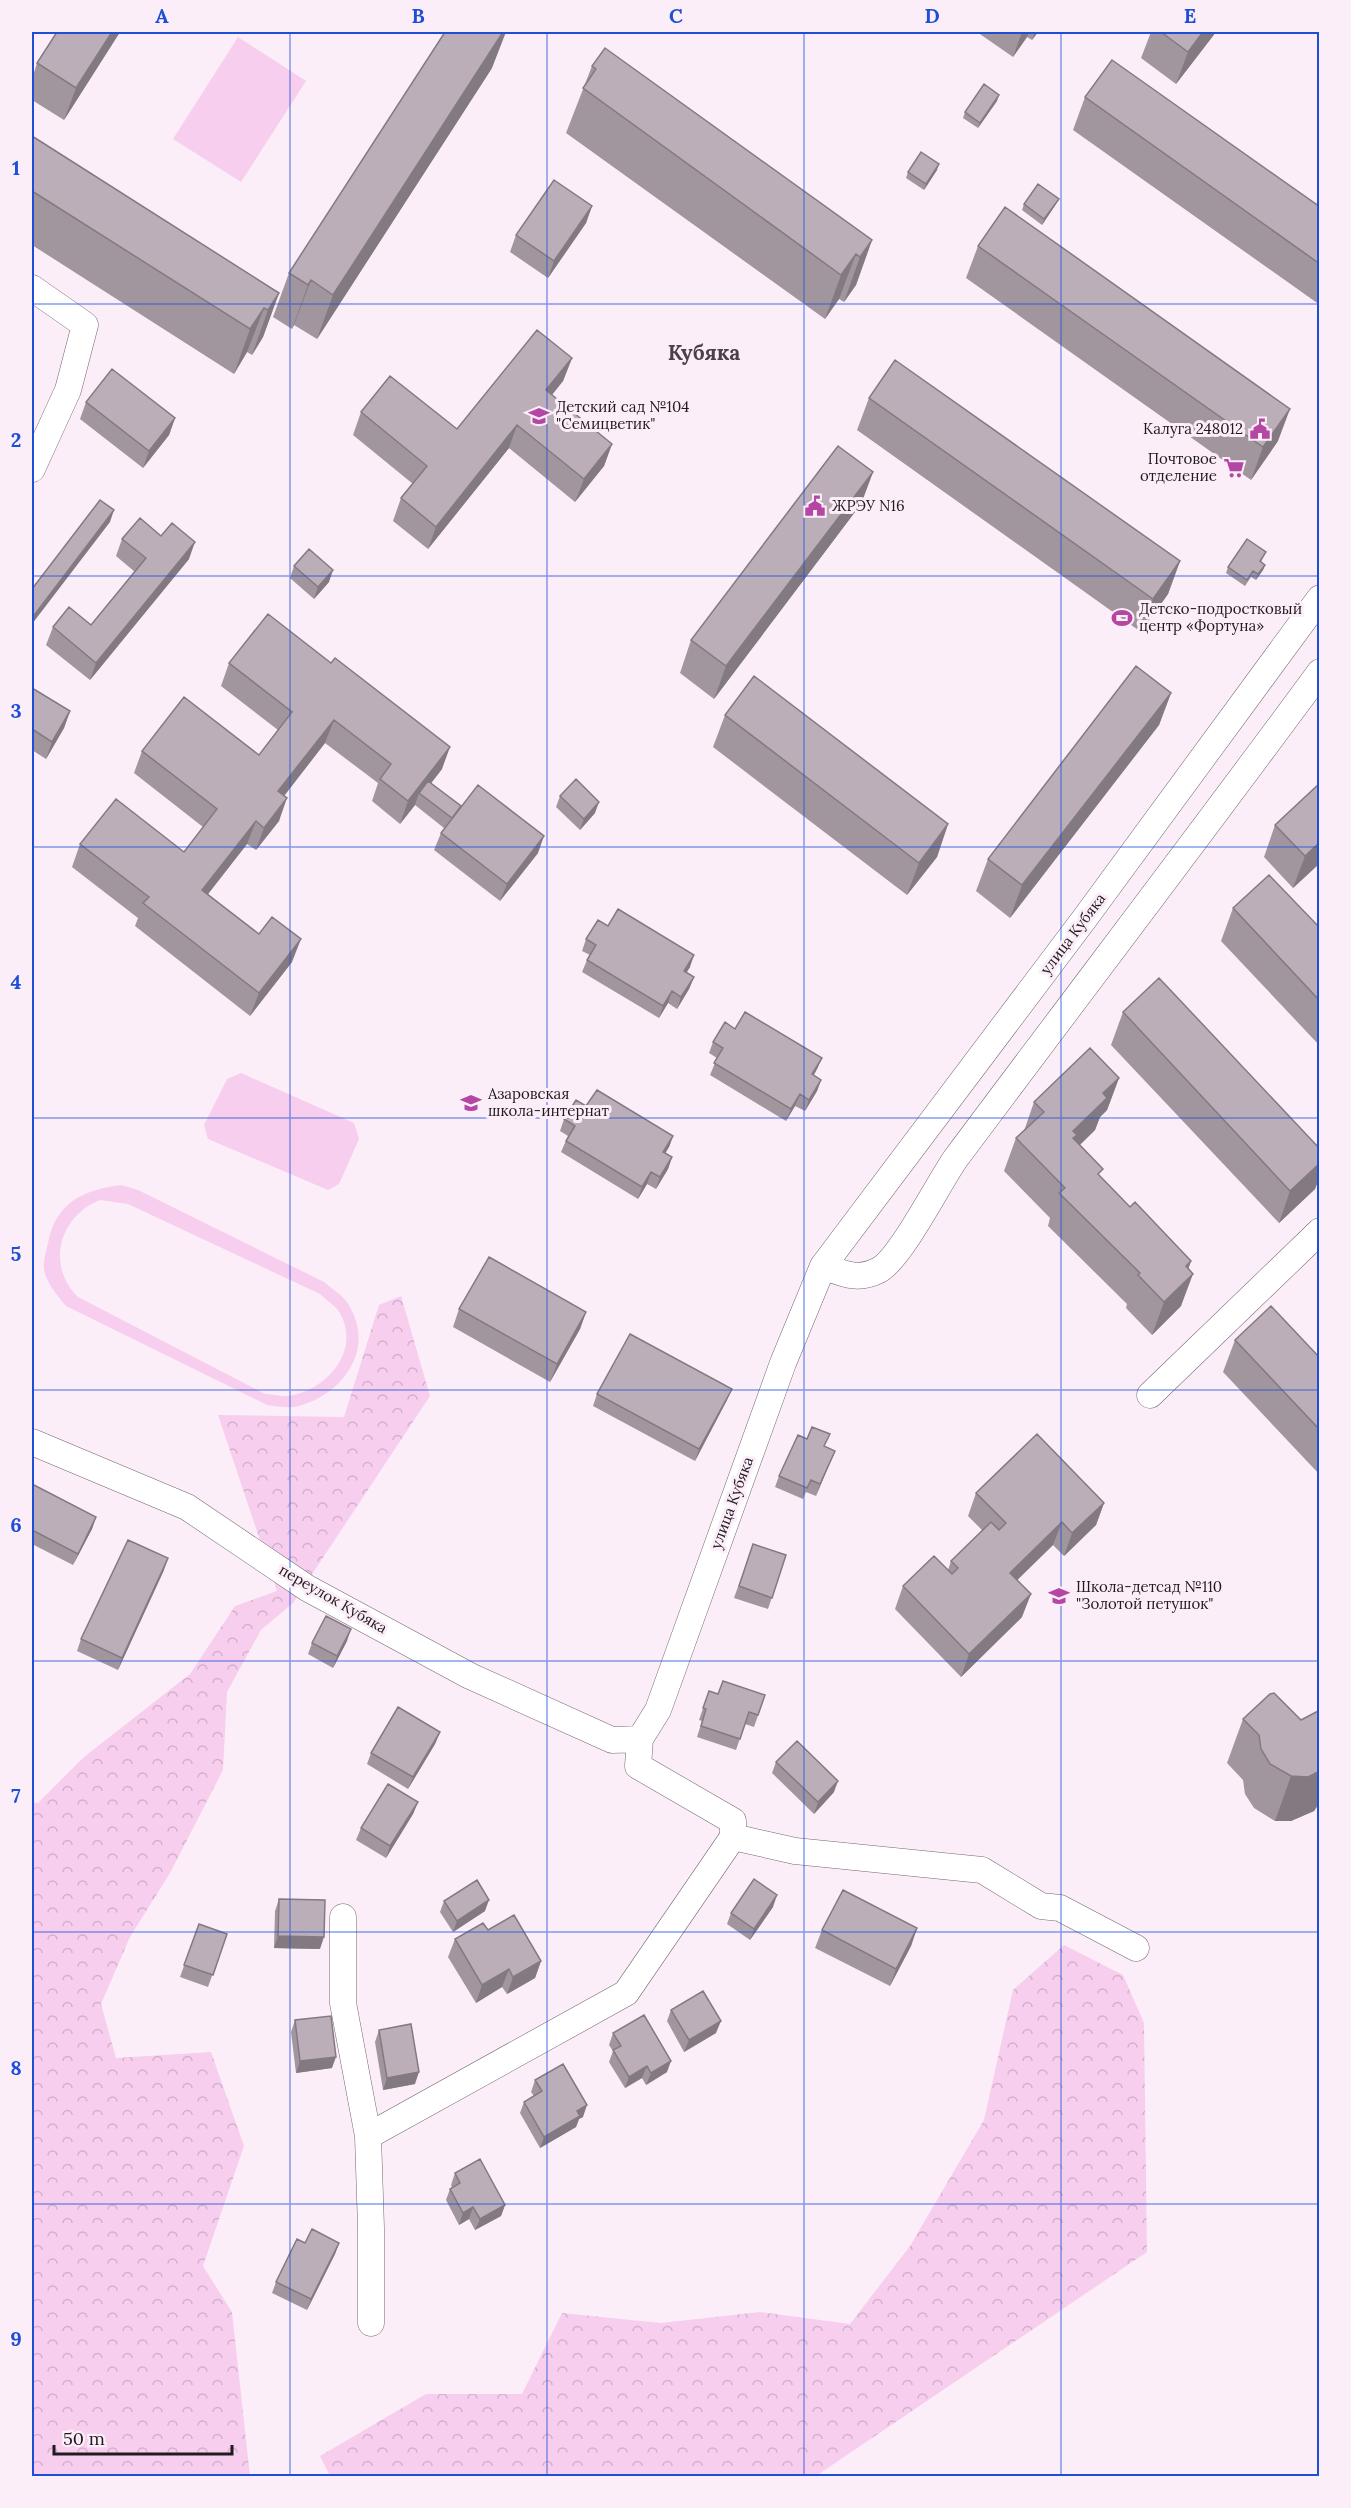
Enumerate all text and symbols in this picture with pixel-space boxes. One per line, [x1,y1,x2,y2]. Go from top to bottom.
text: A [155,3,169,28]
text: B [411,3,425,28]
text: C [669,3,683,28]
text: D [924,3,940,28]
text: E [1184,3,1196,28]
text: 1 [12,155,20,180]
district label: Кубяка [668,339,740,366]
place label: Детский сад №104 "Семицветик" [556,397,690,433]
school or university icon: Детский сад №104 "Семицветик" [527,404,551,428]
public building icon: Калуга 248012 [1248,417,1272,441]
place label: Калуга 248012 [1143,419,1243,438]
text: 2 [11,427,21,452]
place label: Почтовое отделение [1140,449,1217,485]
supermarket icon: Почтовое отделение [1222,456,1246,480]
public building icon: ЖРЭУ N16 [803,494,827,518]
place label: ЖРЭУ N16 [832,496,905,515]
place label: Детско-подростковый центр «Фортуна» [1139,599,1302,635]
sports icon: Детско-подростковый центр «Фортуна» [1110,606,1134,630]
text: 3 [10,698,22,723]
street label: улица Кубяка [1036,889,1110,978]
text: 4 [11,969,22,994]
place label: Азаровская школа-интернат [487,1084,609,1120]
school or university icon: Азаровская школа-интернат [459,1091,483,1115]
text: 5 [11,1241,22,1266]
street label: улица Кубяка [706,1454,757,1552]
text: 6 [10,1512,22,1537]
street label: переулок Кубяка [276,1560,391,1637]
place label: Школа-детсад №110 "Золотой петушок" [1076,1577,1222,1613]
school or university icon: Школа-детсад №110 "Золотой петушок" [1047,1584,1071,1608]
text: 7 [11,1783,21,1808]
text: 8 [10,2055,22,2080]
text: 9 [10,2326,22,2351]
scale bar [54,2418,232,2456]
text: 50 m [63,2427,105,2450]

